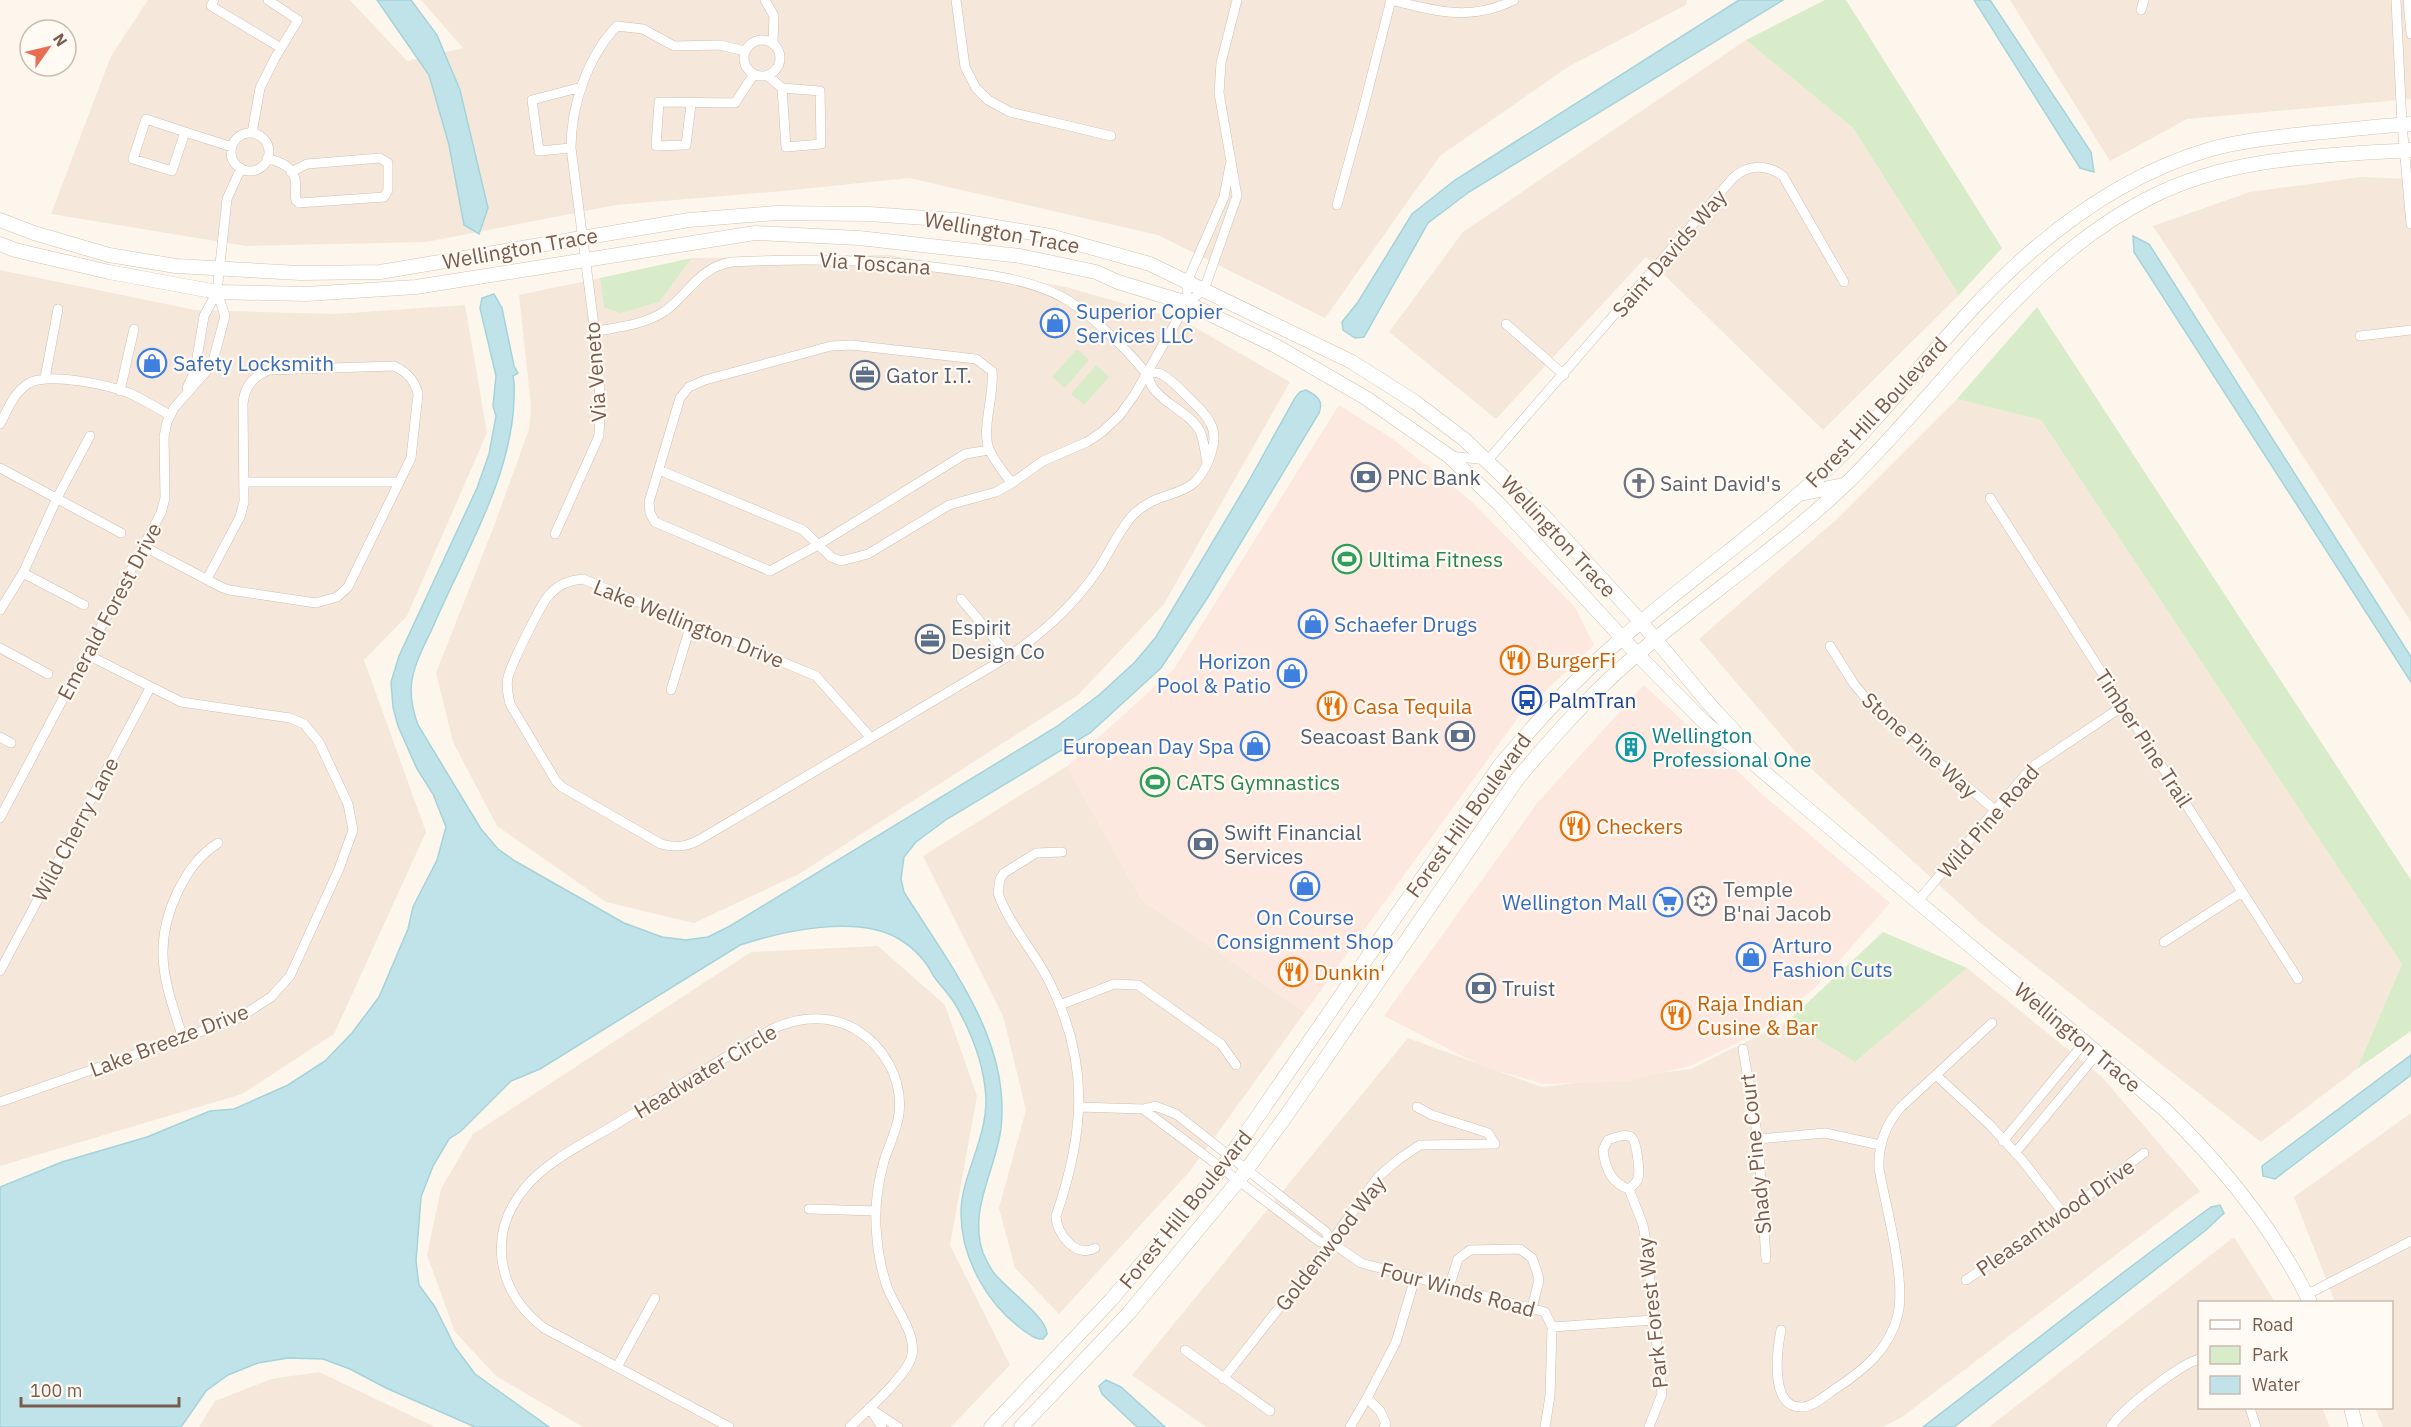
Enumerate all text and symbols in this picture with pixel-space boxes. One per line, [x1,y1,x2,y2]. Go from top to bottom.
north arrow [18,18,78,78]
text: N [49,29,72,50]
street label: Saint Davids Way [1606,183,1733,323]
street label: Wellington Trace [922,205,1082,259]
street label: Wellington Trace [440,221,600,275]
street label: Via Toscana [818,245,932,281]
place label: Superior Copier Services LLC [1076,297,1223,349]
shop icon: Superior Copier Services LLC [1039,307,1071,339]
street label: Via Veneto [578,321,612,423]
street label: Forest Hill Boulevard [1799,331,1953,493]
shop icon: Safety Locksmith [136,347,168,379]
place label: Safety Locksmith [173,349,334,377]
office icon: Gator I.T. [849,359,881,391]
place label: Gator I.T. [886,361,972,389]
bank icon: PNC Bank [1350,461,1382,493]
place label: PNC Bank [1387,463,1481,491]
church icon: Saint David's [1623,467,1655,499]
street label: Wellington Trace [1495,469,1623,603]
place label: Saint David's [1660,469,1781,497]
street label: Emerald Forest Drive [50,517,168,705]
sports icon: Ultima Fitness [1331,543,1363,575]
place label: Ultima Fitness [1368,545,1503,573]
street label: Lake Wellington Drive [590,572,788,674]
shop icon: Schaefer Drugs [1297,608,1329,640]
place label: Schaefer Drugs [1334,610,1477,638]
place label: Espirit Design Co [951,613,1045,665]
office icon: Espirit Design Co [914,623,946,655]
restaurant icon: BurgerFi [1499,644,1531,676]
place label: BurgerFi [1536,646,1616,674]
place label: Horizon Pool & Patio [1157,647,1271,699]
shop icon: Horizon Pool & Patio [1276,657,1308,689]
street label: Timber Pine Trail [2089,664,2199,813]
bus stop icon: PalmTran [1511,684,1543,716]
place label: PalmTran [1548,686,1636,714]
street label: Stone Pine Way [1856,686,1984,805]
restaurant icon: Casa Tequila [1316,690,1348,722]
place label: Casa Tequila [1353,692,1472,720]
bank icon: Seacoast Bank [1444,720,1476,752]
place label: Wellington Professional One [1652,721,1811,773]
place label: Seacoast Bank [1300,722,1439,750]
street label: Forest Hill Boulevard [1399,727,1537,903]
shop icon: European Day Spa [1239,730,1271,762]
building icon: Wellington Professional One [1615,731,1647,763]
place label: European Day Spa [1062,732,1234,760]
street label: Wild Cherry Lane [25,752,125,906]
street label: Wild Pine Road [1931,758,2045,884]
sports icon: CATS Gymnastics [1139,766,1171,798]
place label: CATS Gymnastics [1176,768,1340,796]
restaurant icon: Checkers [1559,810,1591,842]
place label: Checkers [1596,812,1683,840]
place label: Swift Financial Services [1224,818,1362,870]
bank icon: Swift Financial Services [1187,828,1219,860]
shop icon: On Course Consignment Shop [1289,870,1321,902]
place label: Temple B'nai Jacob [1723,875,1831,927]
synagogue icon: Temple B'nai Jacob [1686,885,1718,917]
supermarket icon: Wellington Mall [1652,886,1684,918]
place label: Wellington Mall [1502,888,1647,916]
place label: On Course Consignment Shop [1216,903,1394,955]
place label: Arturo Fashion Cuts [1772,931,1893,983]
shop icon: Arturo Fashion Cuts [1735,941,1767,973]
restaurant icon: Dunkin' [1277,956,1309,988]
place label: Dunkin' [1314,958,1385,986]
bank icon: Truist [1465,972,1497,1004]
place label: Truist [1502,974,1555,1002]
street label: Wellington Trace [2009,976,2147,1098]
place label: Raja Indian Cusine & Bar [1697,989,1818,1041]
street label: Lake Breeze Drive [86,997,252,1083]
restaurant icon: Raja Indian Cusine & Bar [1660,999,1692,1031]
street label: Headwater Circle [628,1017,782,1125]
street label: Shady Pine Court [1733,1072,1777,1236]
street label: Forest Hill Boulevard [1112,1124,1258,1294]
street label: Pleasantwood Drive [1970,1152,2140,1282]
street label: Goldenwood Way [1268,1169,1392,1316]
street label: Park Forest Way [1630,1235,1674,1390]
street label: Four Winds Road [1378,1255,1538,1323]
legend [2198,1301,2393,1409]
text: Road [2252,1313,2293,1336]
text: Park [2252,1343,2289,1366]
scale bar [21,1370,178,1408]
text: Water [2252,1373,2301,1396]
text: 100 m [30,1379,82,1402]

